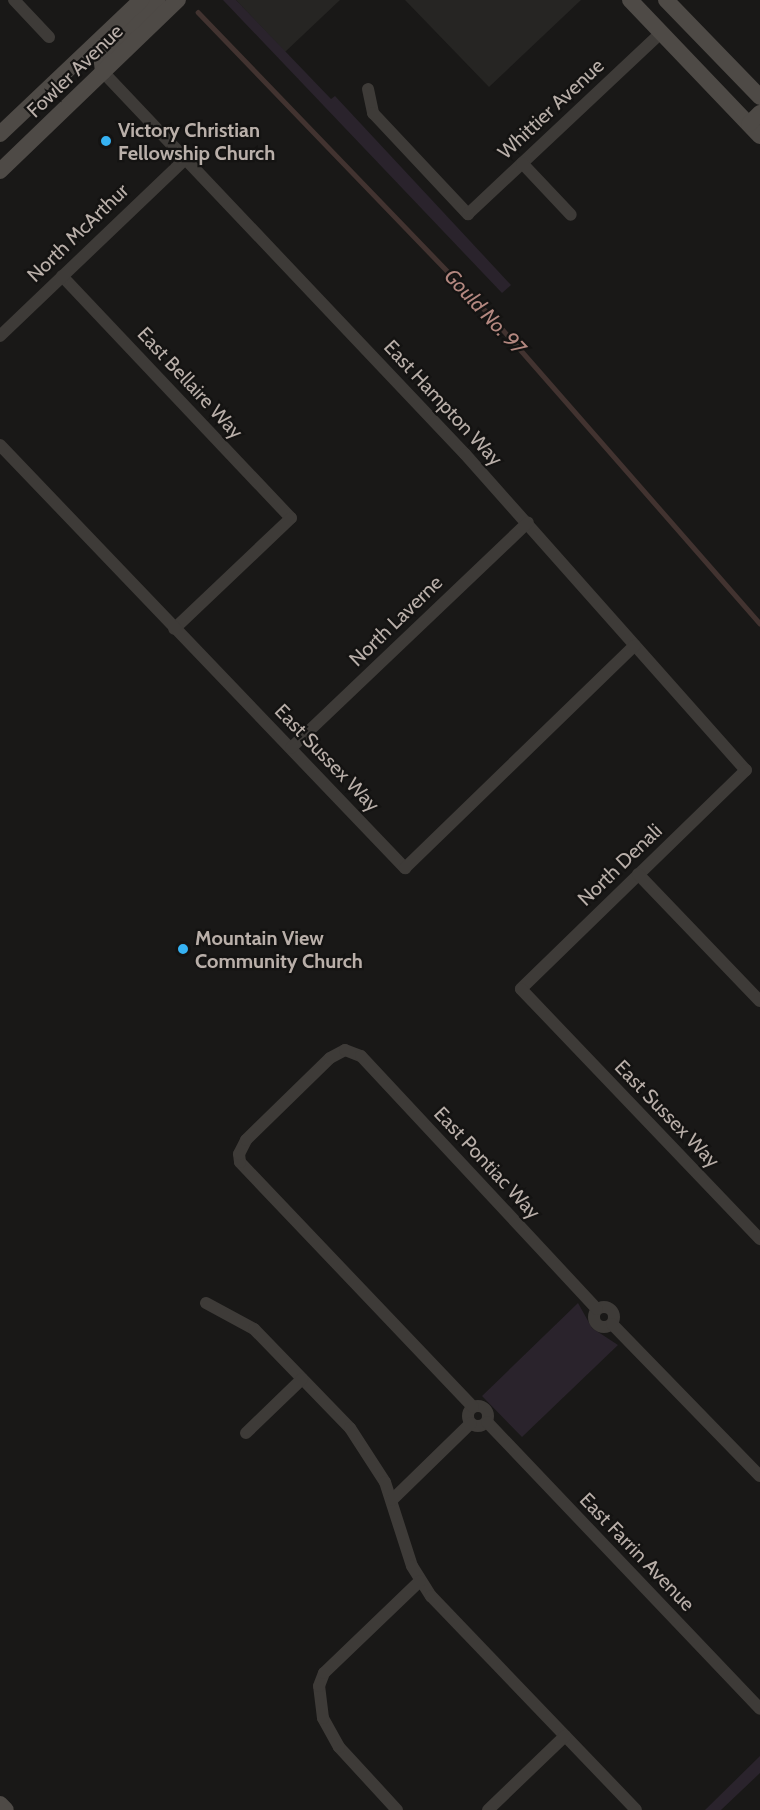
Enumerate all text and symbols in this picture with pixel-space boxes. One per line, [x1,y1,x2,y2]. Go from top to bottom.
street label: Fowler Avenue [22,19,128,123]
street label: Whittier Avenue [493,54,609,164]
place label: Victory Christian Fellowship Church [118,118,275,165]
marker: Victory Christian Fellowship Church [99,134,113,148]
street label: North McArthur [22,179,134,287]
water label: Gould No. 97 [439,264,531,360]
street label: East Bellaire Way [132,322,248,444]
street label: East Hampton Way [379,335,507,471]
street label: North Laverne [344,571,448,671]
street label: East Sussex Way [270,699,384,817]
street label: North Denali [573,819,667,911]
place label: Mountain View Community Church [195,926,363,973]
marker: Mountain View Community Church [176,942,190,956]
street label: East Sussex Way [610,1055,724,1173]
street label: East Pontiac Way [429,1102,545,1224]
street label: East Farrin Avenue [574,1488,700,1616]

